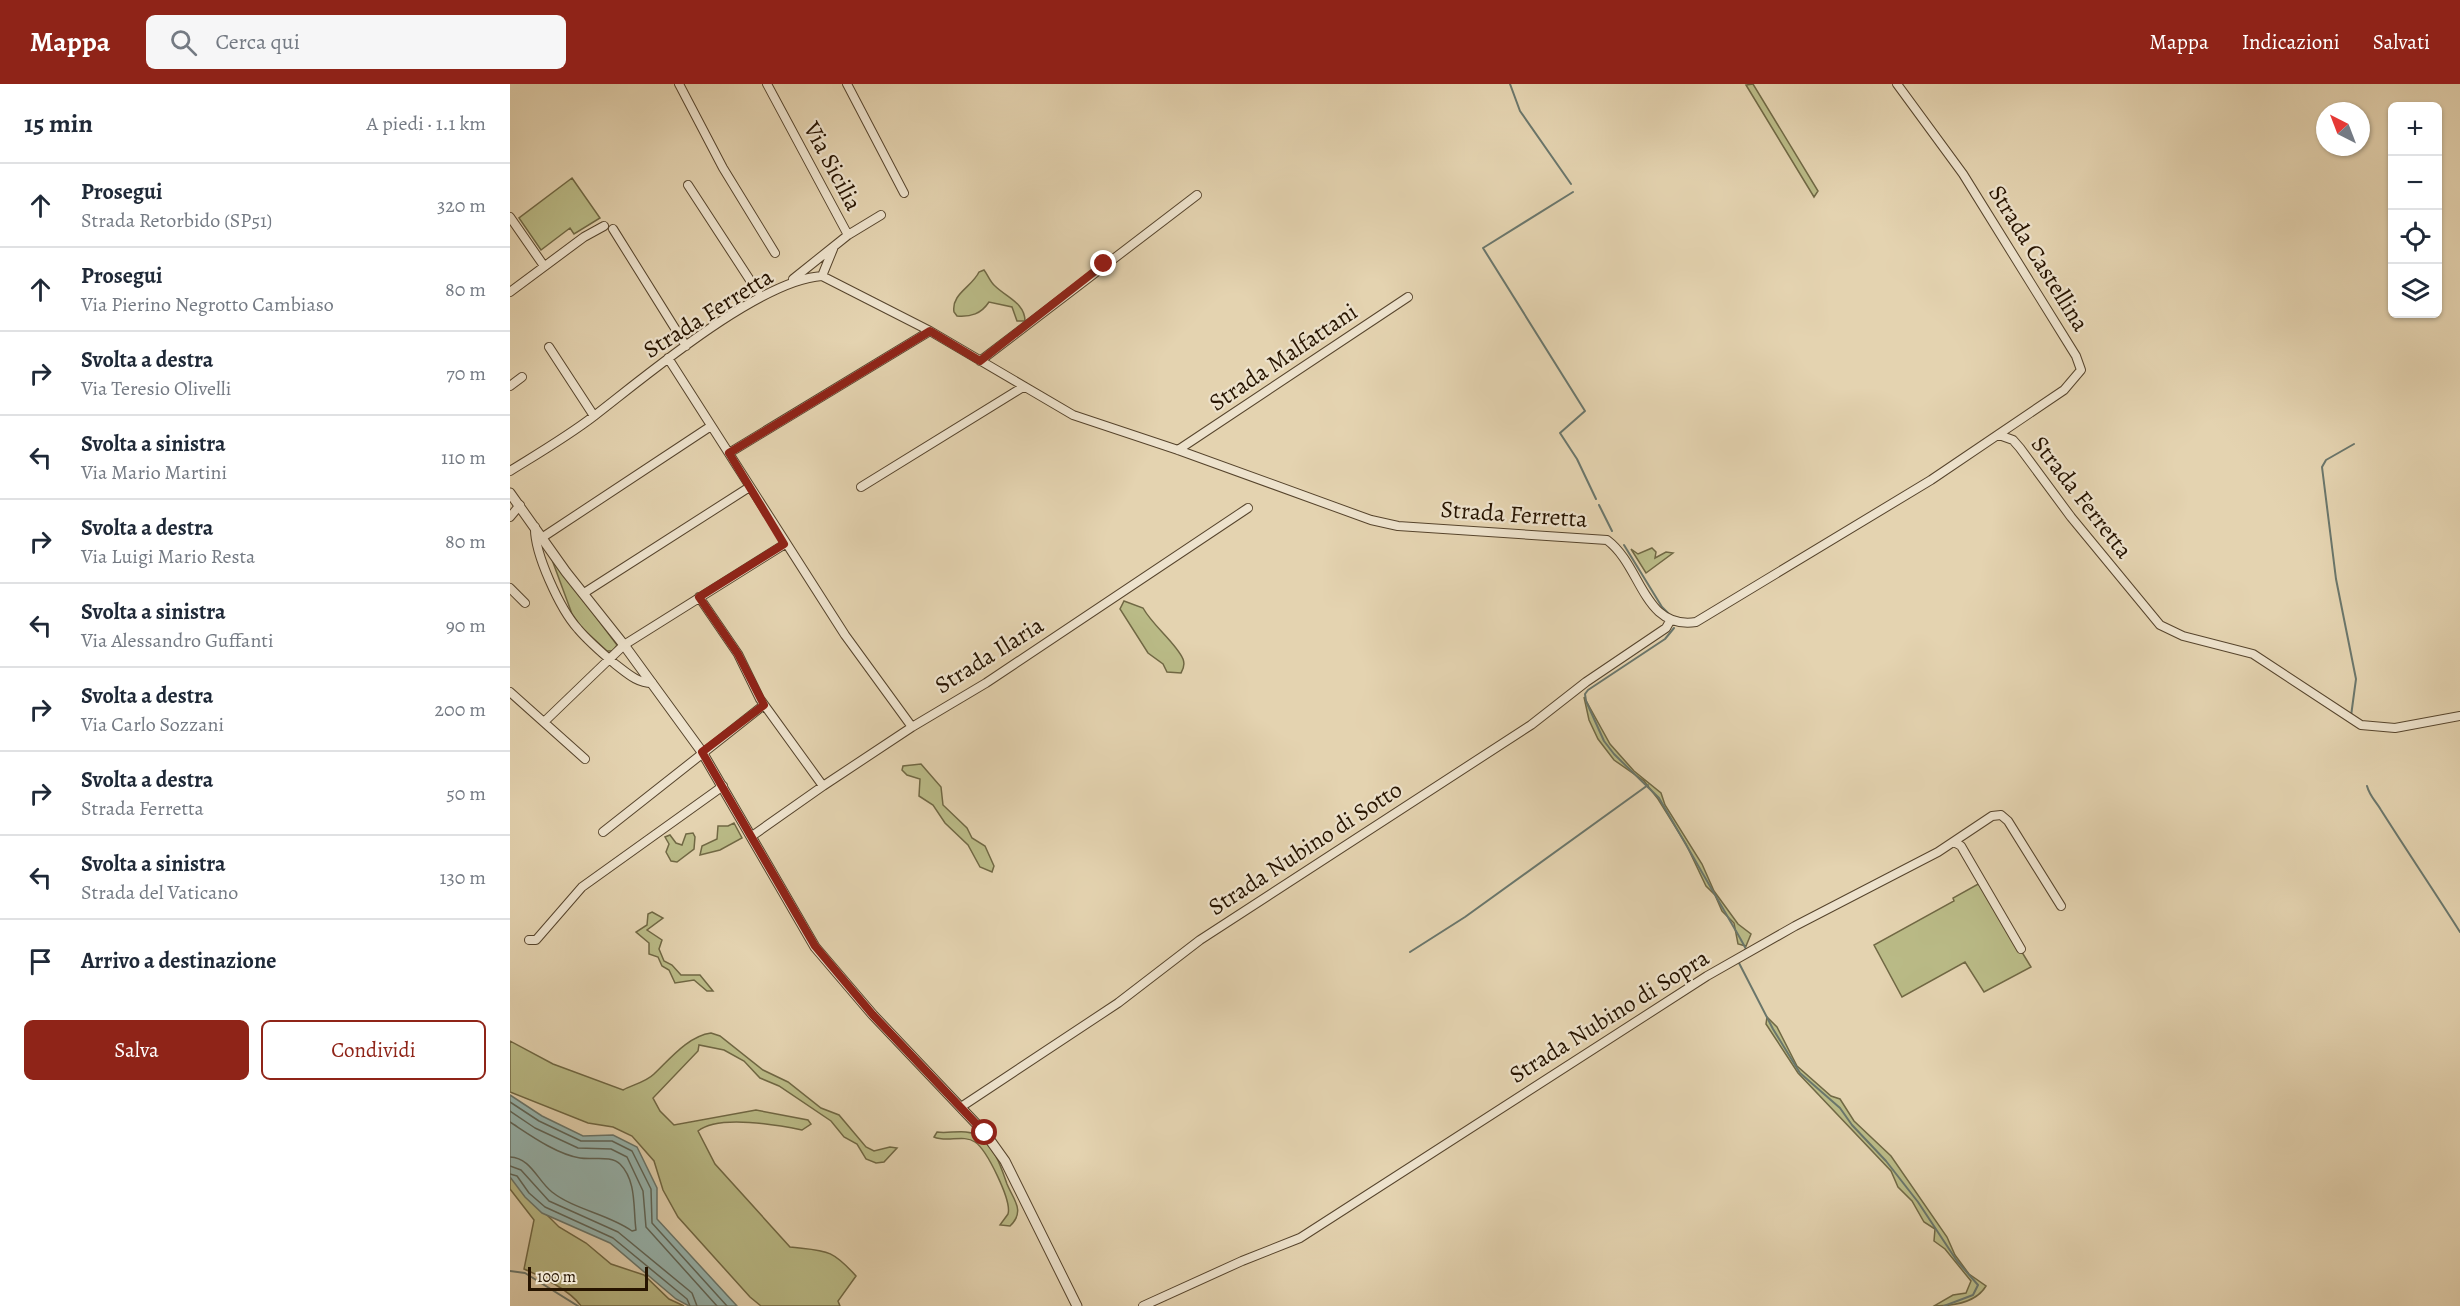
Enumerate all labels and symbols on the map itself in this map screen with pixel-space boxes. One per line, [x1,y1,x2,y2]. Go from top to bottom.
north arrow [2316,102,2370,156]
street label: Via Sicilia [796,115,870,217]
street label: Strada Castellina [1981,179,2097,338]
route end [1090,250,1116,276]
street label: Strada Ferretta [637,260,780,366]
street label: Strada Malfattani [1203,295,1363,419]
street label: Strada Ferretta [2024,429,2141,566]
street label: Strada Ferretta [1439,493,1589,535]
street label: Strada Ilaria [929,609,1050,701]
street label: Strada Nubino di Sotto [1202,773,1408,923]
street label: Strada Nubino di Sopra [1503,941,1716,1091]
route start [971,1119,997,1145]
scale bar [528,1264,648,1292]

